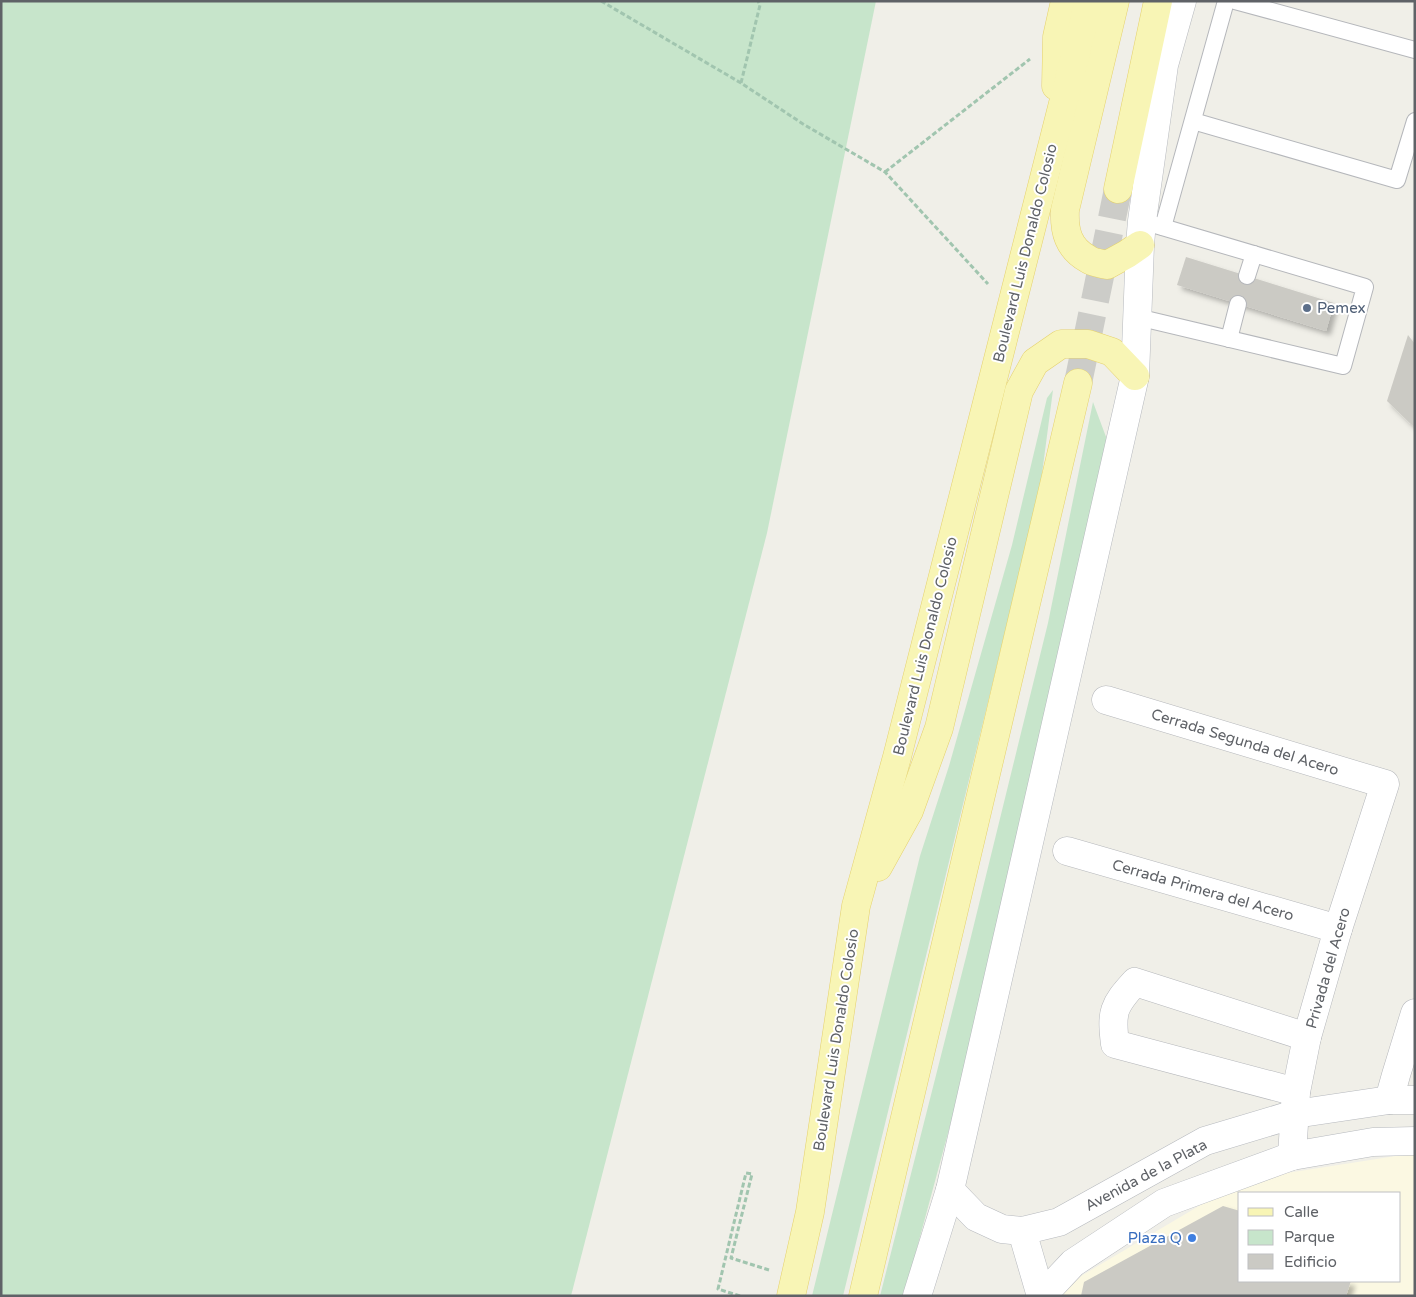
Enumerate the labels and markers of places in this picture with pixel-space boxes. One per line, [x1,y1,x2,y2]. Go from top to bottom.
place label: Pemex [1317,299,1366,317]
marker: Pemex [1301,302,1313,314]
place label: Plaza Q [1128,1229,1182,1247]
marker: Plaza Q [1186,1232,1198,1244]

